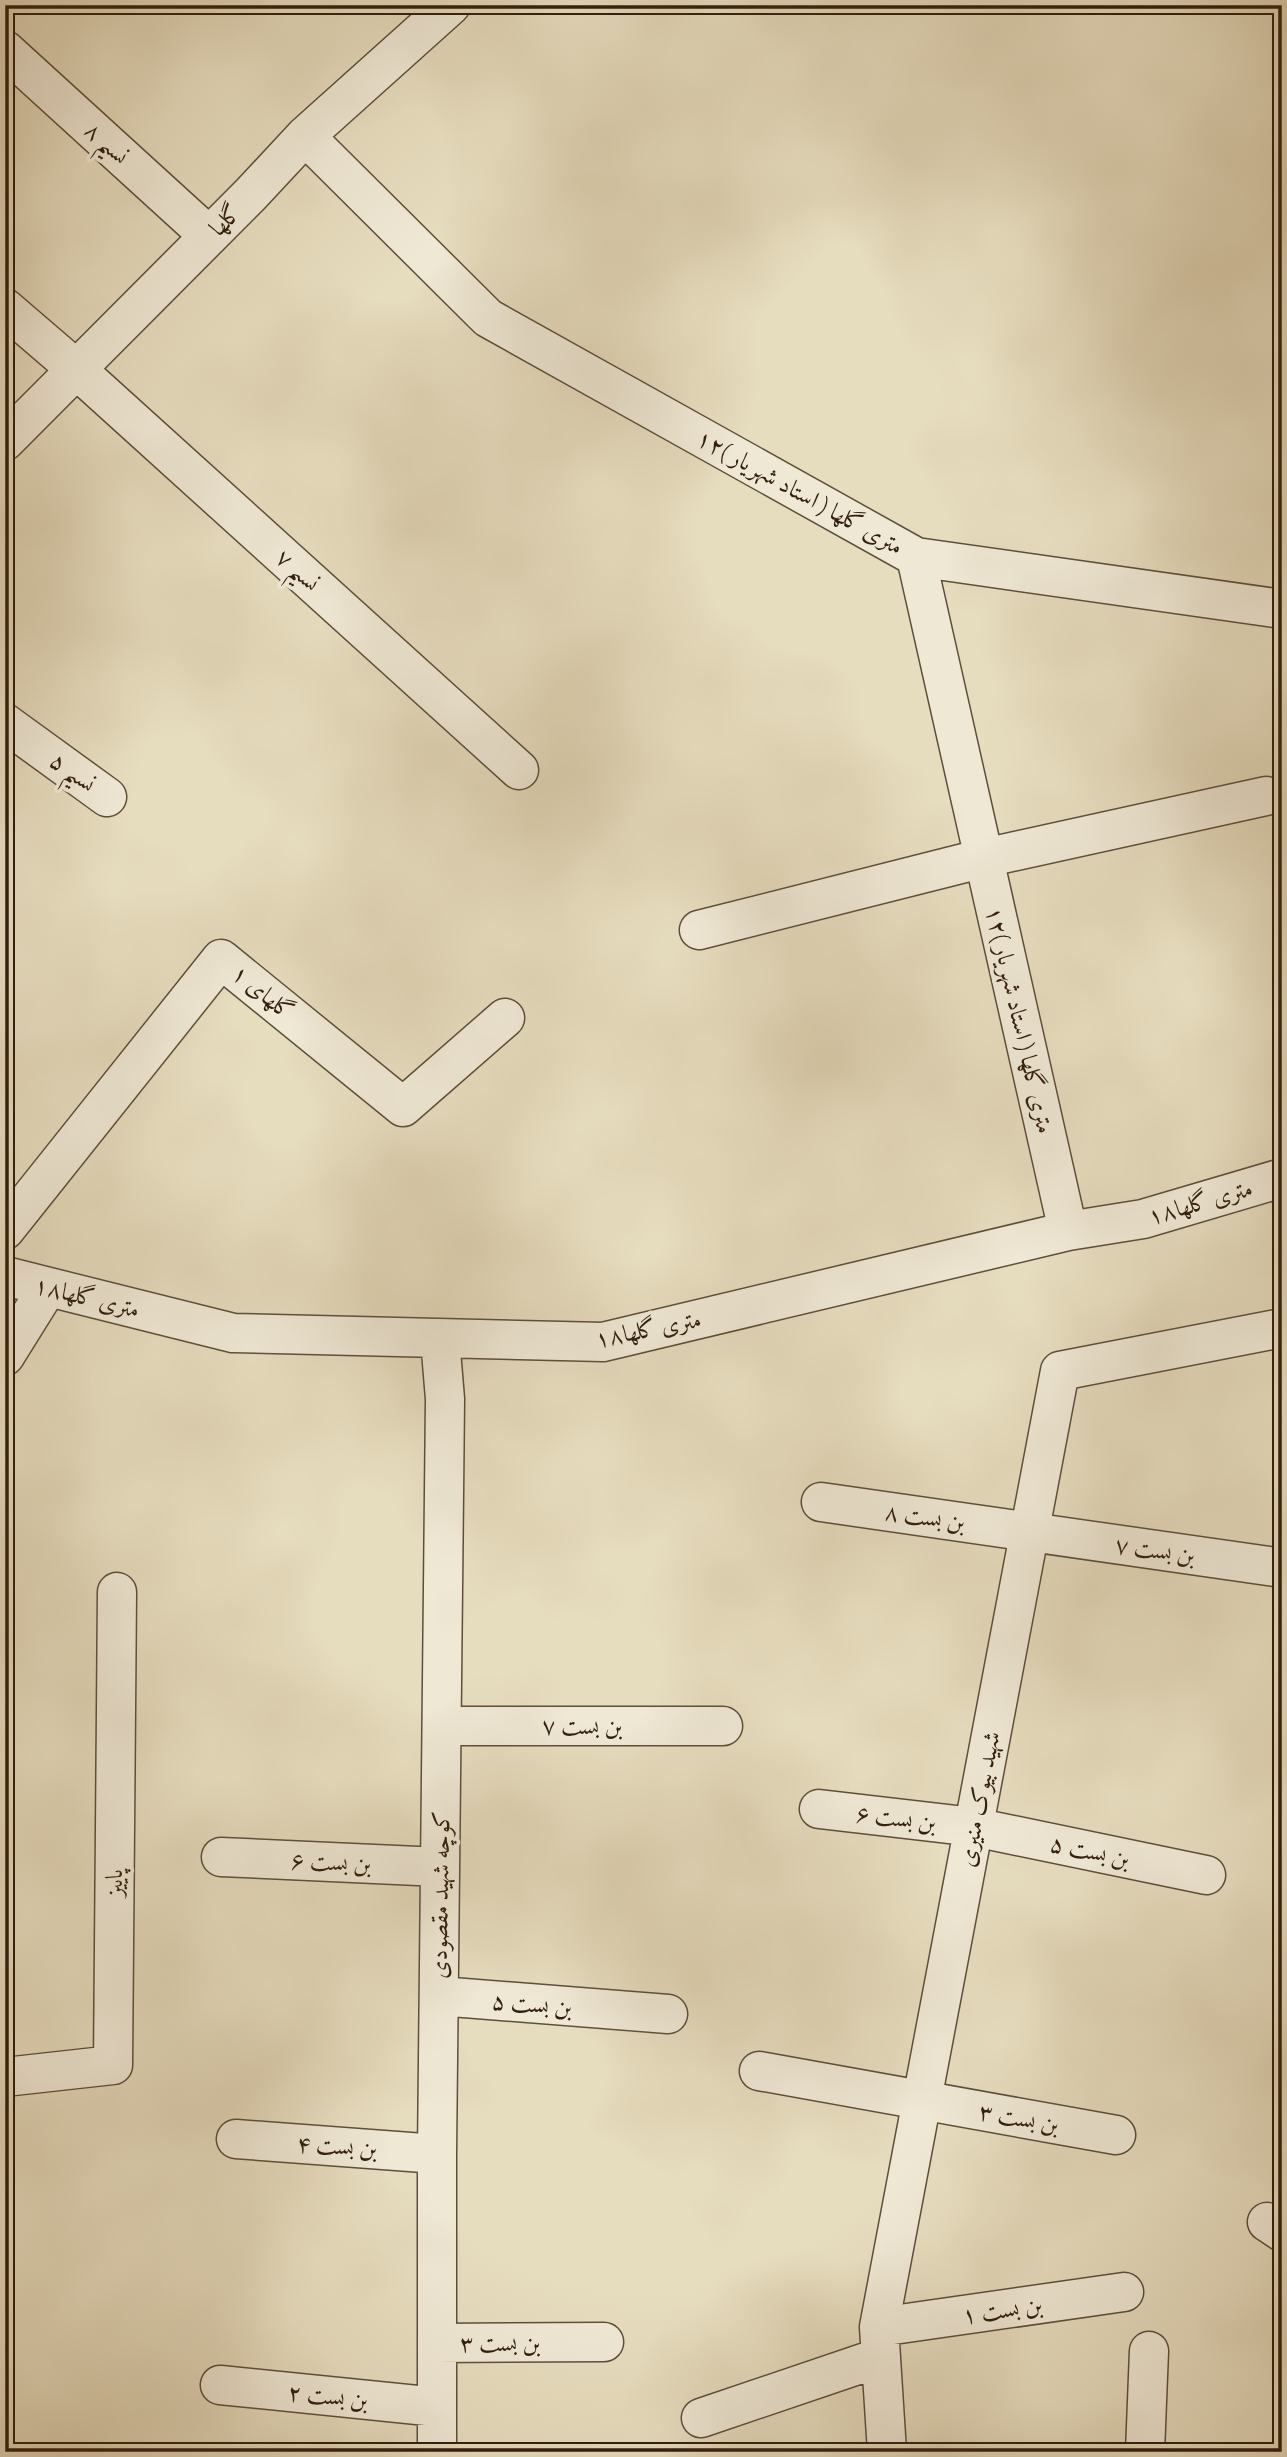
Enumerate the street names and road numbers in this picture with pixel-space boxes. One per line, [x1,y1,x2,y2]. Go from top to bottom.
street label: نسیم ۸ [72,116,135,177]
street label: گلها [203,198,249,244]
street label: ۱۲متری گلها ( استاد شهریار ) [690,423,909,563]
street label: نسیم ۷ [263,543,326,604]
street label: نسیم ۵ [39,746,101,806]
street label: ۱۲متری گلها ( استاد شهریار ) [977,904,1061,1137]
street label: گلهای ۱ [225,958,300,1028]
street label: ۱۸متری گلها [1144,1173,1256,1233]
street label: ۱۸متری گلها [31,1269,143,1327]
street label: ۱۸متری گلها [592,1304,704,1356]
street label: بن بست ۸ [883,1498,967,1540]
street label: بن بست ۷ [1113,1531,1197,1573]
street label: بن بست ۷ [542,1712,623,1743]
street label: شهید بیوک منیری [952,1729,1009,1870]
street label: بن بست ۶ [854,1799,938,1840]
street label: کوچه شهید مقصودی [425,1811,458,1979]
street label: بن بست ۵ [1047,1829,1133,1876]
street label: بن بست ۶ [290,1846,373,1881]
street label: پاییز [100,1868,131,1900]
street label: بن بست ۵ [490,1987,574,2025]
street label: بن بست ۳ [976,2097,1062,2142]
street label: بن بست ۴ [296,2129,379,2166]
street label: بن بست ۱ [960,2290,1045,2332]
street label: بن بست ۳ [460,2329,541,2360]
street label: بن بست ۲ [286,2378,370,2417]

